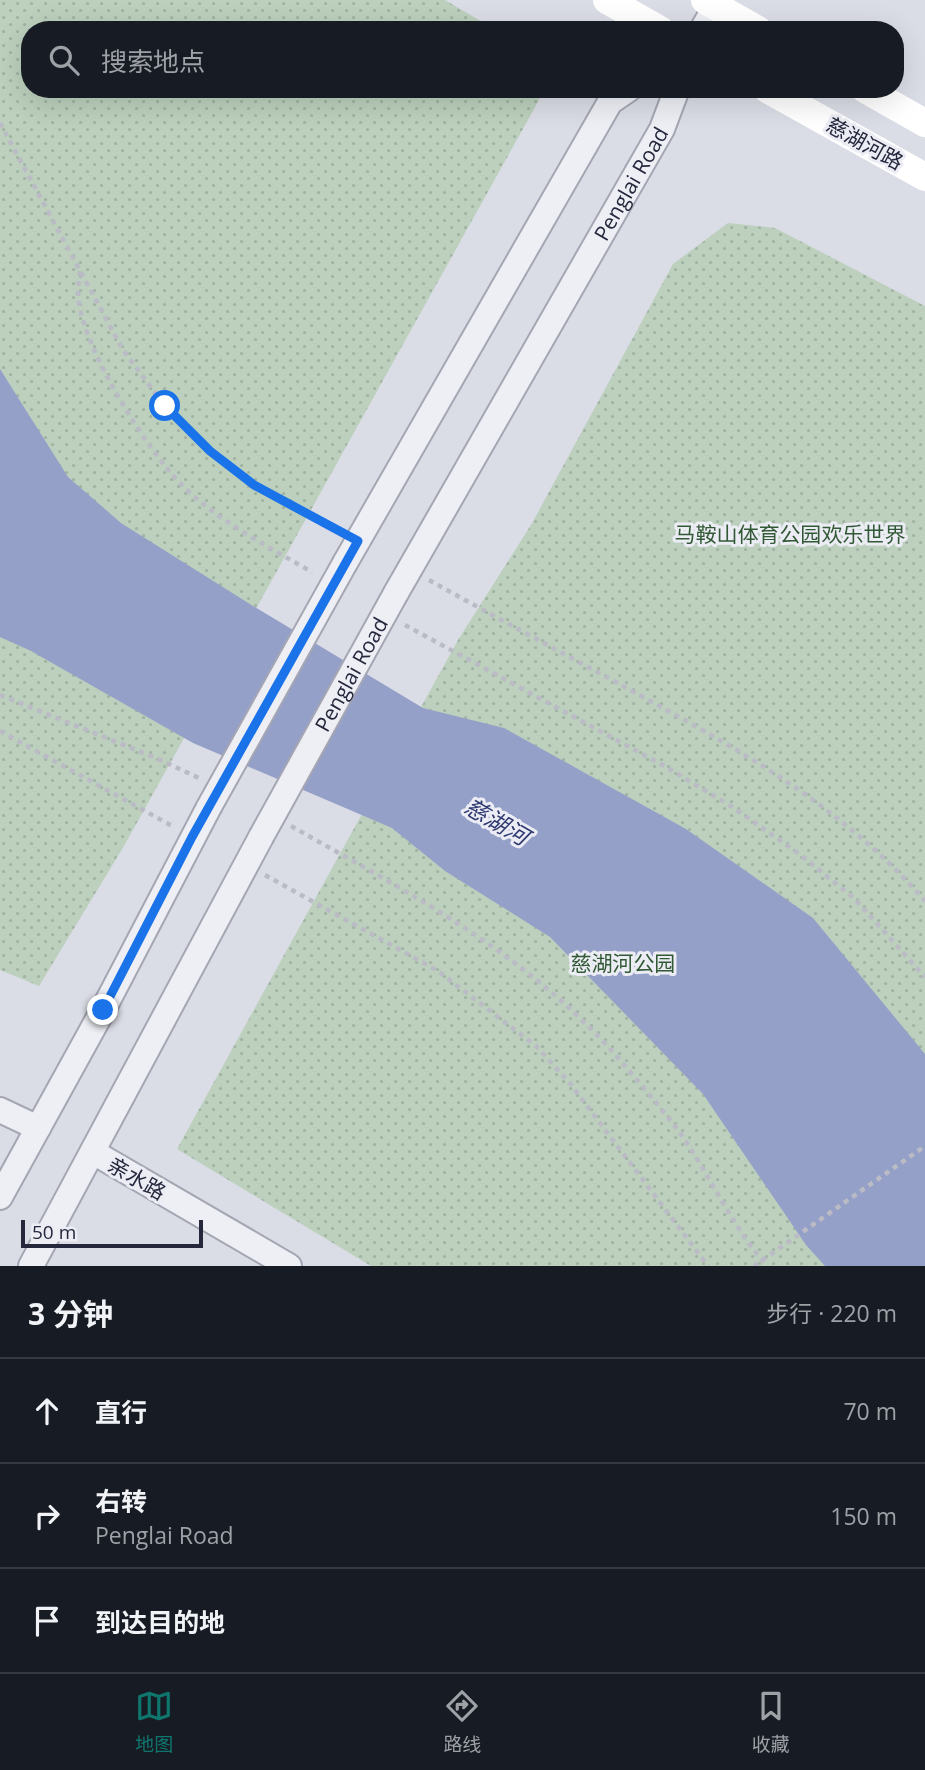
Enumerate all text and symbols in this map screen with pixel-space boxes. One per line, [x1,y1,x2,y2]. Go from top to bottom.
search box [21,21,904,98]
icon: search [45,41,83,79]
text: 搜索地点 [101,43,205,79]
street label: 慈湖河路 [821,110,909,176]
street label: Penglai Road [587,122,674,245]
route start [149,390,180,421]
park label: 马鞍山体育公园欢乐世界 [675,520,906,548]
street label: Penglai Road [308,612,394,736]
water label: 慈湖河 [459,790,538,854]
park label: 慈湖河公园 [571,949,676,977]
route end [87,994,118,1025]
street label: 亲水路 [103,1150,171,1206]
scale bar [21,1217,203,1249]
text: 50 m [32,1219,76,1245]
text: 3 分钟 [28,1293,113,1334]
text: 步行 · 220 m [766,1297,897,1329]
icon: ahead [28,1392,66,1430]
text: 直行 [95,1394,147,1430]
text: 70 m [843,1395,897,1427]
text: 右转 [95,1483,147,1519]
icon: right [28,1497,66,1535]
text: 150 m [830,1500,897,1532]
text: Penglai Road [95,1519,234,1551]
icon: arrive [28,1602,66,1640]
text: 到达目的地 [95,1604,225,1640]
tab: 地图 [135,1687,173,1757]
tab: 路线 [443,1687,482,1757]
tab: 收藏 [752,1687,790,1757]

